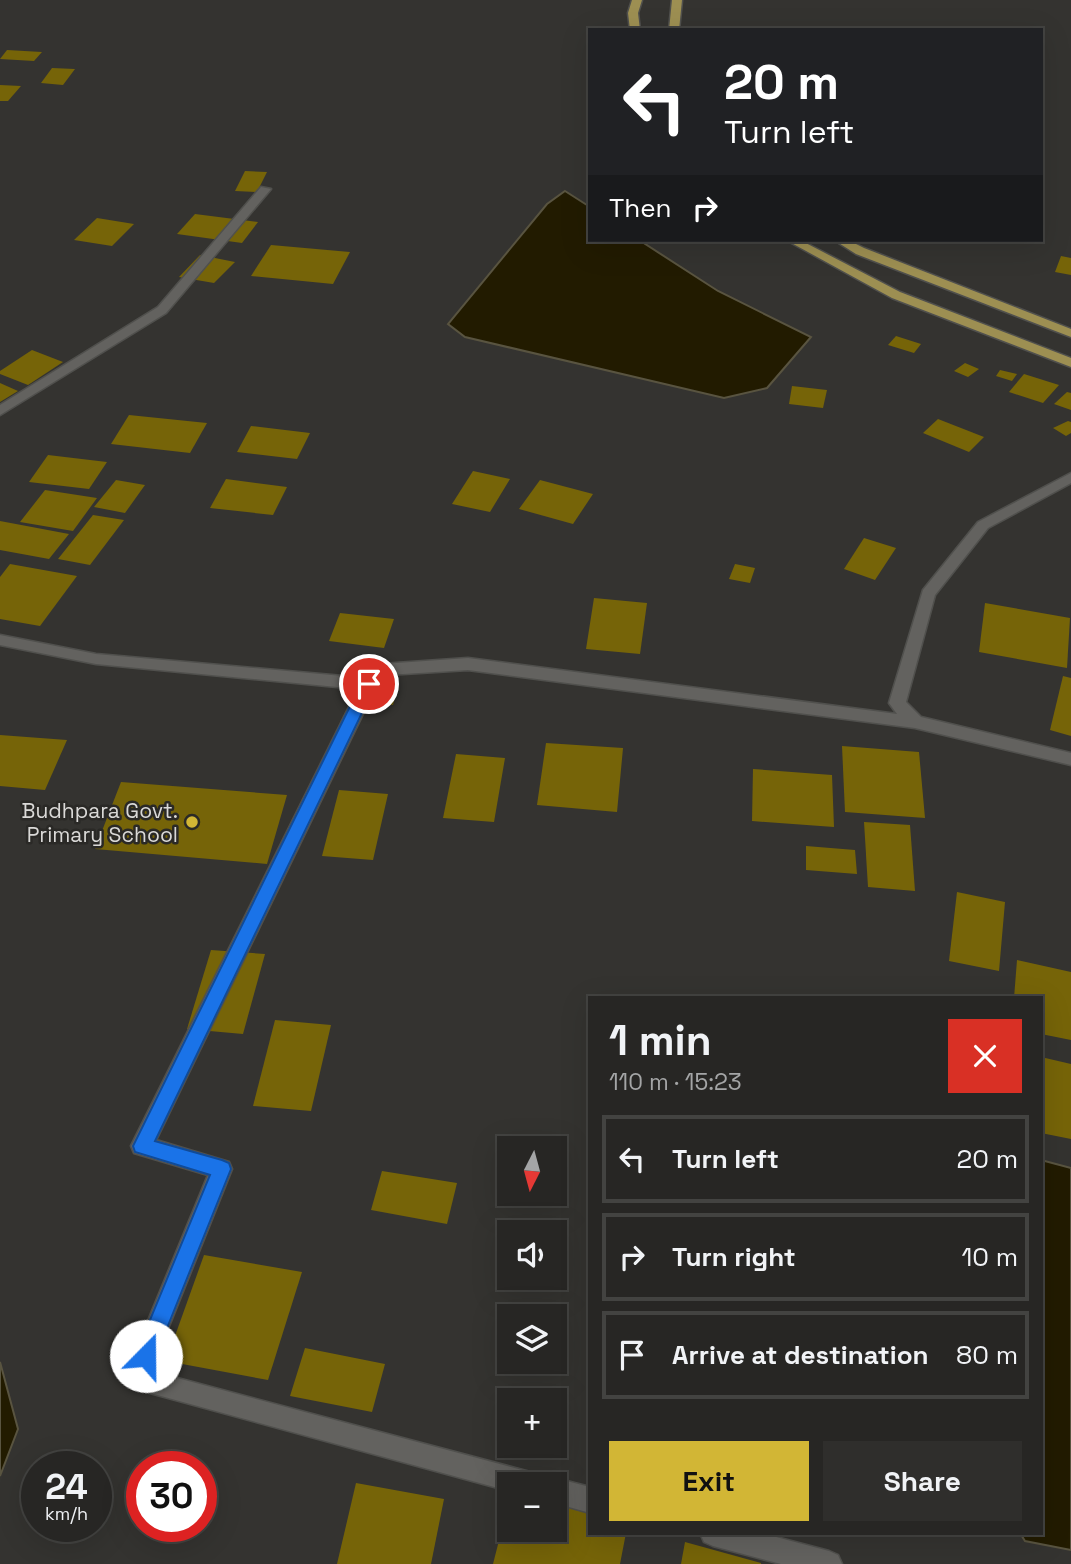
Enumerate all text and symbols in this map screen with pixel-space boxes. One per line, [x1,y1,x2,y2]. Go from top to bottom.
text: 20 m [724,51,839,113]
icon: left [609,56,700,147]
text: Turn left [724,112,854,152]
icon: right [686,189,724,227]
text: Then [609,191,672,225]
pin [339,654,399,714]
icon: arrive [350,665,388,703]
place label: Budhpara Govt. Primary School [22,797,178,848]
marker: Budhpara Govt. Primary School [184,814,200,830]
text: 1 min [609,1014,712,1067]
button: close [948,1019,1022,1093]
text: 110 m · 15:23 [609,1067,742,1097]
north arrow [497,1136,567,1206]
map controls [497,1136,567,1542]
icon: left [613,1140,651,1178]
text: Turn left [672,1142,779,1176]
text: 20 m [957,1142,1018,1176]
button: sound [497,1220,567,1290]
icon: right [613,1238,651,1276]
text: Turn right [672,1240,796,1274]
text: 10 m [961,1240,1018,1274]
button: layers [497,1304,567,1374]
position arrow [109,1319,183,1393]
icon: arrive [613,1336,651,1374]
text: Arrive at destination [672,1338,929,1372]
text: 80 m [956,1338,1018,1372]
button: + [497,1388,567,1458]
button: Exit [609,1441,809,1521]
button: Share [823,1441,1022,1521]
speed limit sign: 30 [126,1451,217,1542]
text: 24 [45,1465,88,1509]
button: − [497,1472,567,1542]
text: km/h [45,1502,88,1525]

